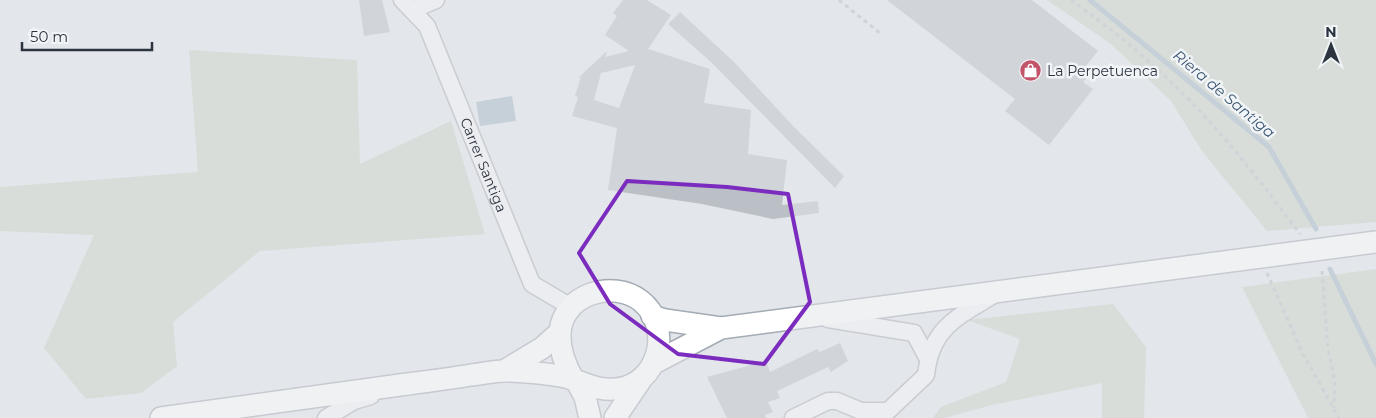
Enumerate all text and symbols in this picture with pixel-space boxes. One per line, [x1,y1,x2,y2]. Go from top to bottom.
scale bar [22,20,152,52]
north arrow [1306,20,1356,70]
text: N [1325,23,1337,41]
text: 50 m [30,27,68,46]
water label: Riera de Santiga [1170,45,1279,142]
shop icon: La Perpetuenca [1019,59,1043,83]
place label: La Perpetuenca [1047,62,1158,80]
street label: Carrer Santiga [456,115,511,215]

